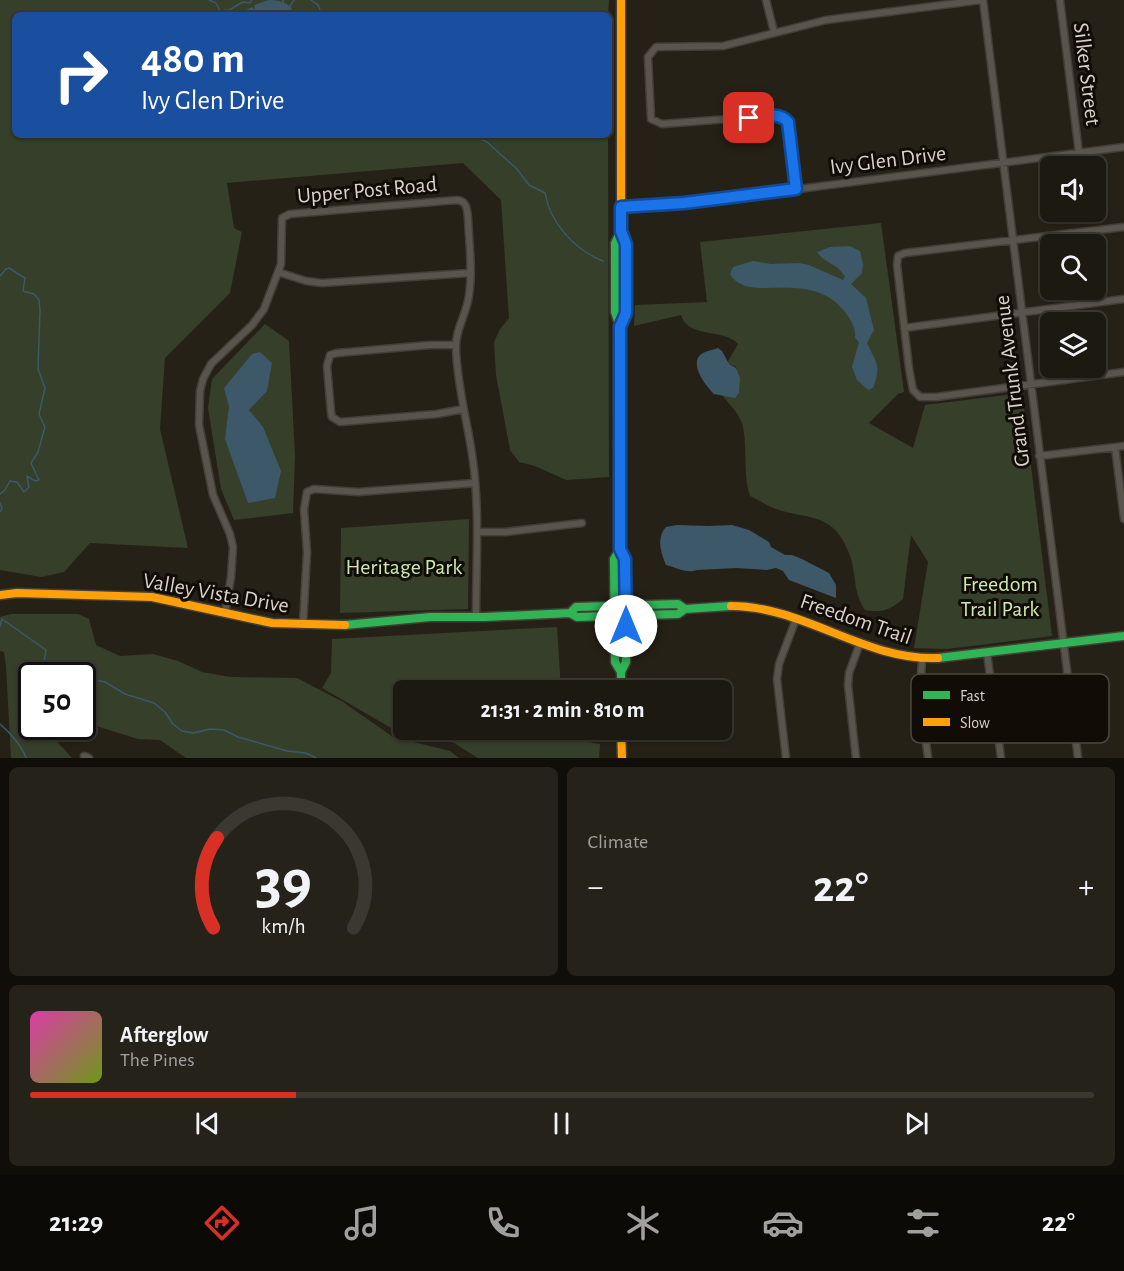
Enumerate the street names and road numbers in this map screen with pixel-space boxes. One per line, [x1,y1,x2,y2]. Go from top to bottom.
street label: Silker Street [1070,21,1104,127]
street label: Ivy Glen Drive [829,142,947,178]
street label: Upper Post Road [296,173,438,207]
street label: Grand Trunk Avenue [991,294,1033,468]
street label: Valley Vista Drive [141,569,291,617]
street label: Freedom Trail [797,590,915,648]

